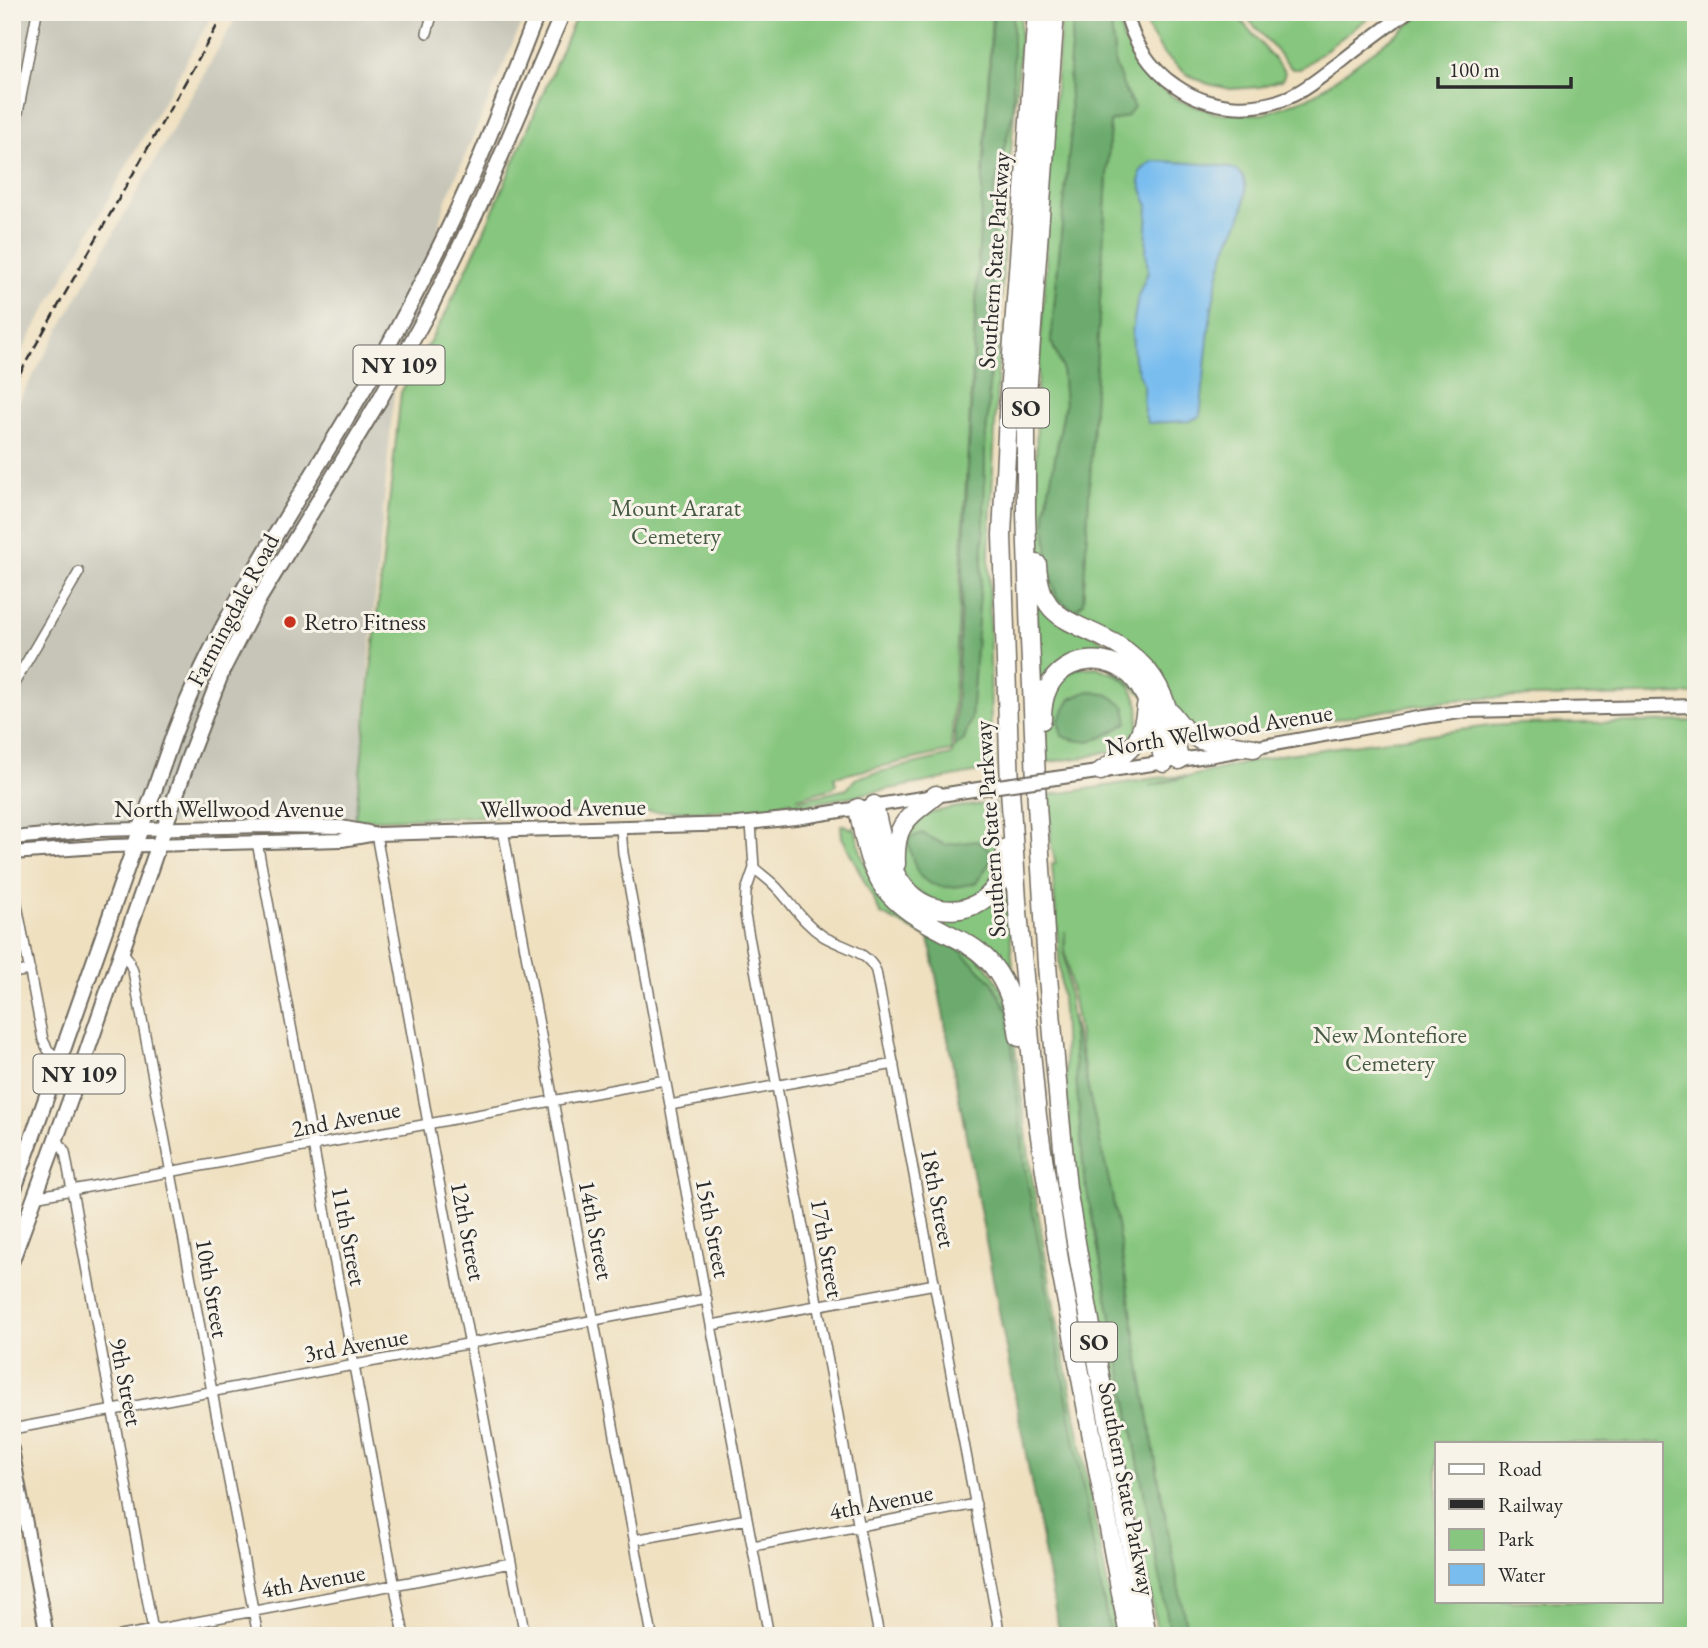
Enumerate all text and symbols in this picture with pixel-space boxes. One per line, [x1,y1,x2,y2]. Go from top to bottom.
scale bar [1438,46,1572,90]
text: 100 m [1449,56,1500,83]
street label: Southern State Parkway [970,150,1017,369]
road number: NY 109 [354,346,444,384]
road number: SO [1003,388,1049,428]
park label: Mount Ararat Cemetery [611,492,741,551]
street label: Farmingdale Road [179,527,286,692]
place label: Retro Fitness [304,606,426,637]
marker: Retro Fitness [282,614,298,630]
street label: North Wellwood Avenue [1103,696,1335,763]
street label: Southern State Parkway [966,719,1013,938]
street label: Wellwood Avenue [480,791,646,824]
street label: North Wellwood Avenue [114,793,344,824]
park label: New Montefiore Cemetery [1313,1019,1467,1078]
road number: NY 109 [34,1054,124,1093]
street label: 2nd Avenue [289,1093,403,1144]
street label: 18th Street [914,1146,963,1251]
street label: 15th Street [689,1176,738,1281]
street label: 14th Street [572,1178,621,1283]
street label: 12th Street [444,1179,493,1284]
street label: 11th Street [325,1184,374,1289]
street label: 17th Street [804,1196,852,1301]
street label: 10th Street [189,1236,237,1341]
street label: 3rd Avenue [301,1320,410,1369]
road number: SO [1071,1322,1117,1362]
street label: 9th Street [103,1335,150,1429]
street label: Southern State Parkway [1092,1379,1164,1599]
legend [1435,1442,1662,1602]
text: Road [1498,1455,1542,1482]
street label: 4th Avenue [826,1476,935,1527]
text: Railway [1498,1491,1564,1518]
text: Park [1498,1525,1535,1552]
street label: 4th Avenue [258,1556,367,1605]
text: Water [1498,1561,1545,1588]

